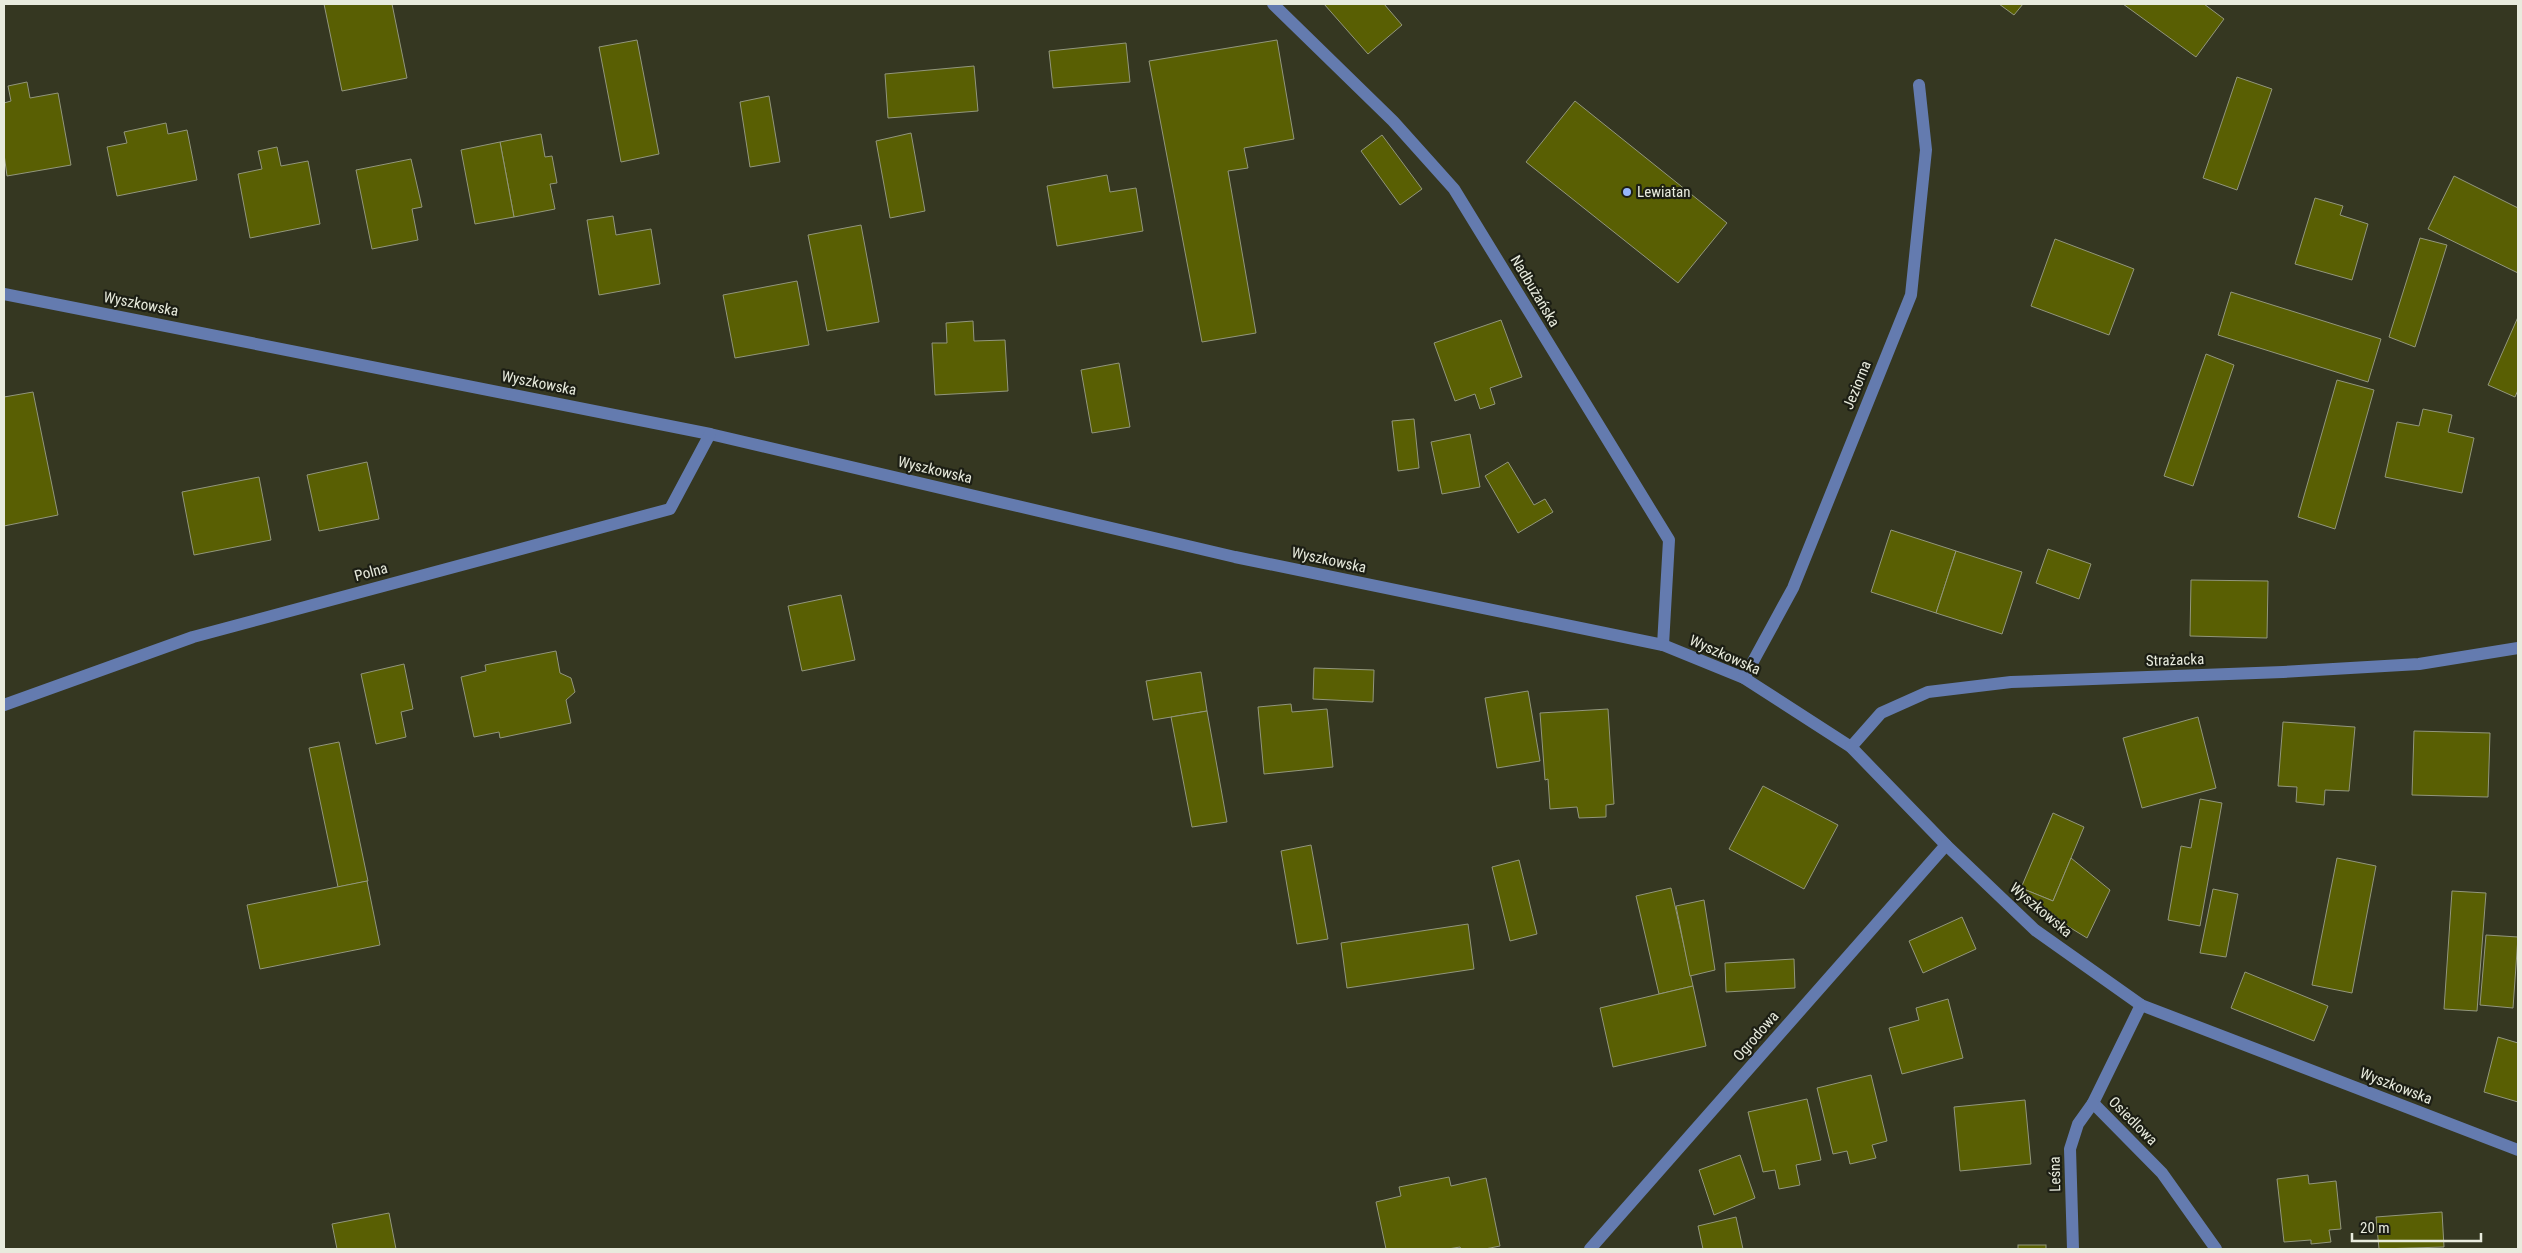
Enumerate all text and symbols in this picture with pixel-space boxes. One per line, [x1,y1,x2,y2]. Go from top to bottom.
place label: Lewiatan [1637,183,1690,201]
marker: Lewiatan [1621,186,1633,198]
street label: Nadbużańska [1507,252,1563,330]
street label: Wyszkowska [102,288,180,320]
street label: Jeziorna [1839,358,1875,412]
street label: Wyszkowska [500,367,578,399]
street label: Wyszkowska [896,453,974,487]
street label: Wyszkowska [1290,543,1368,577]
street label: Polna [352,559,390,585]
street label: Wyszkowska [1687,631,1763,679]
street label: Strażacka [2146,650,2204,670]
street label: Wyszkowska [2006,879,2076,941]
street label: Ogrodowa [1729,1007,1783,1065]
street label: Wyszkowska [2357,1064,2435,1108]
street label: Osiedlowa [2105,1093,2161,1149]
street label: Leśna [2046,1156,2064,1192]
scale bar [2352,1210,2481,1242]
text: 20 m [2360,1219,2390,1237]

